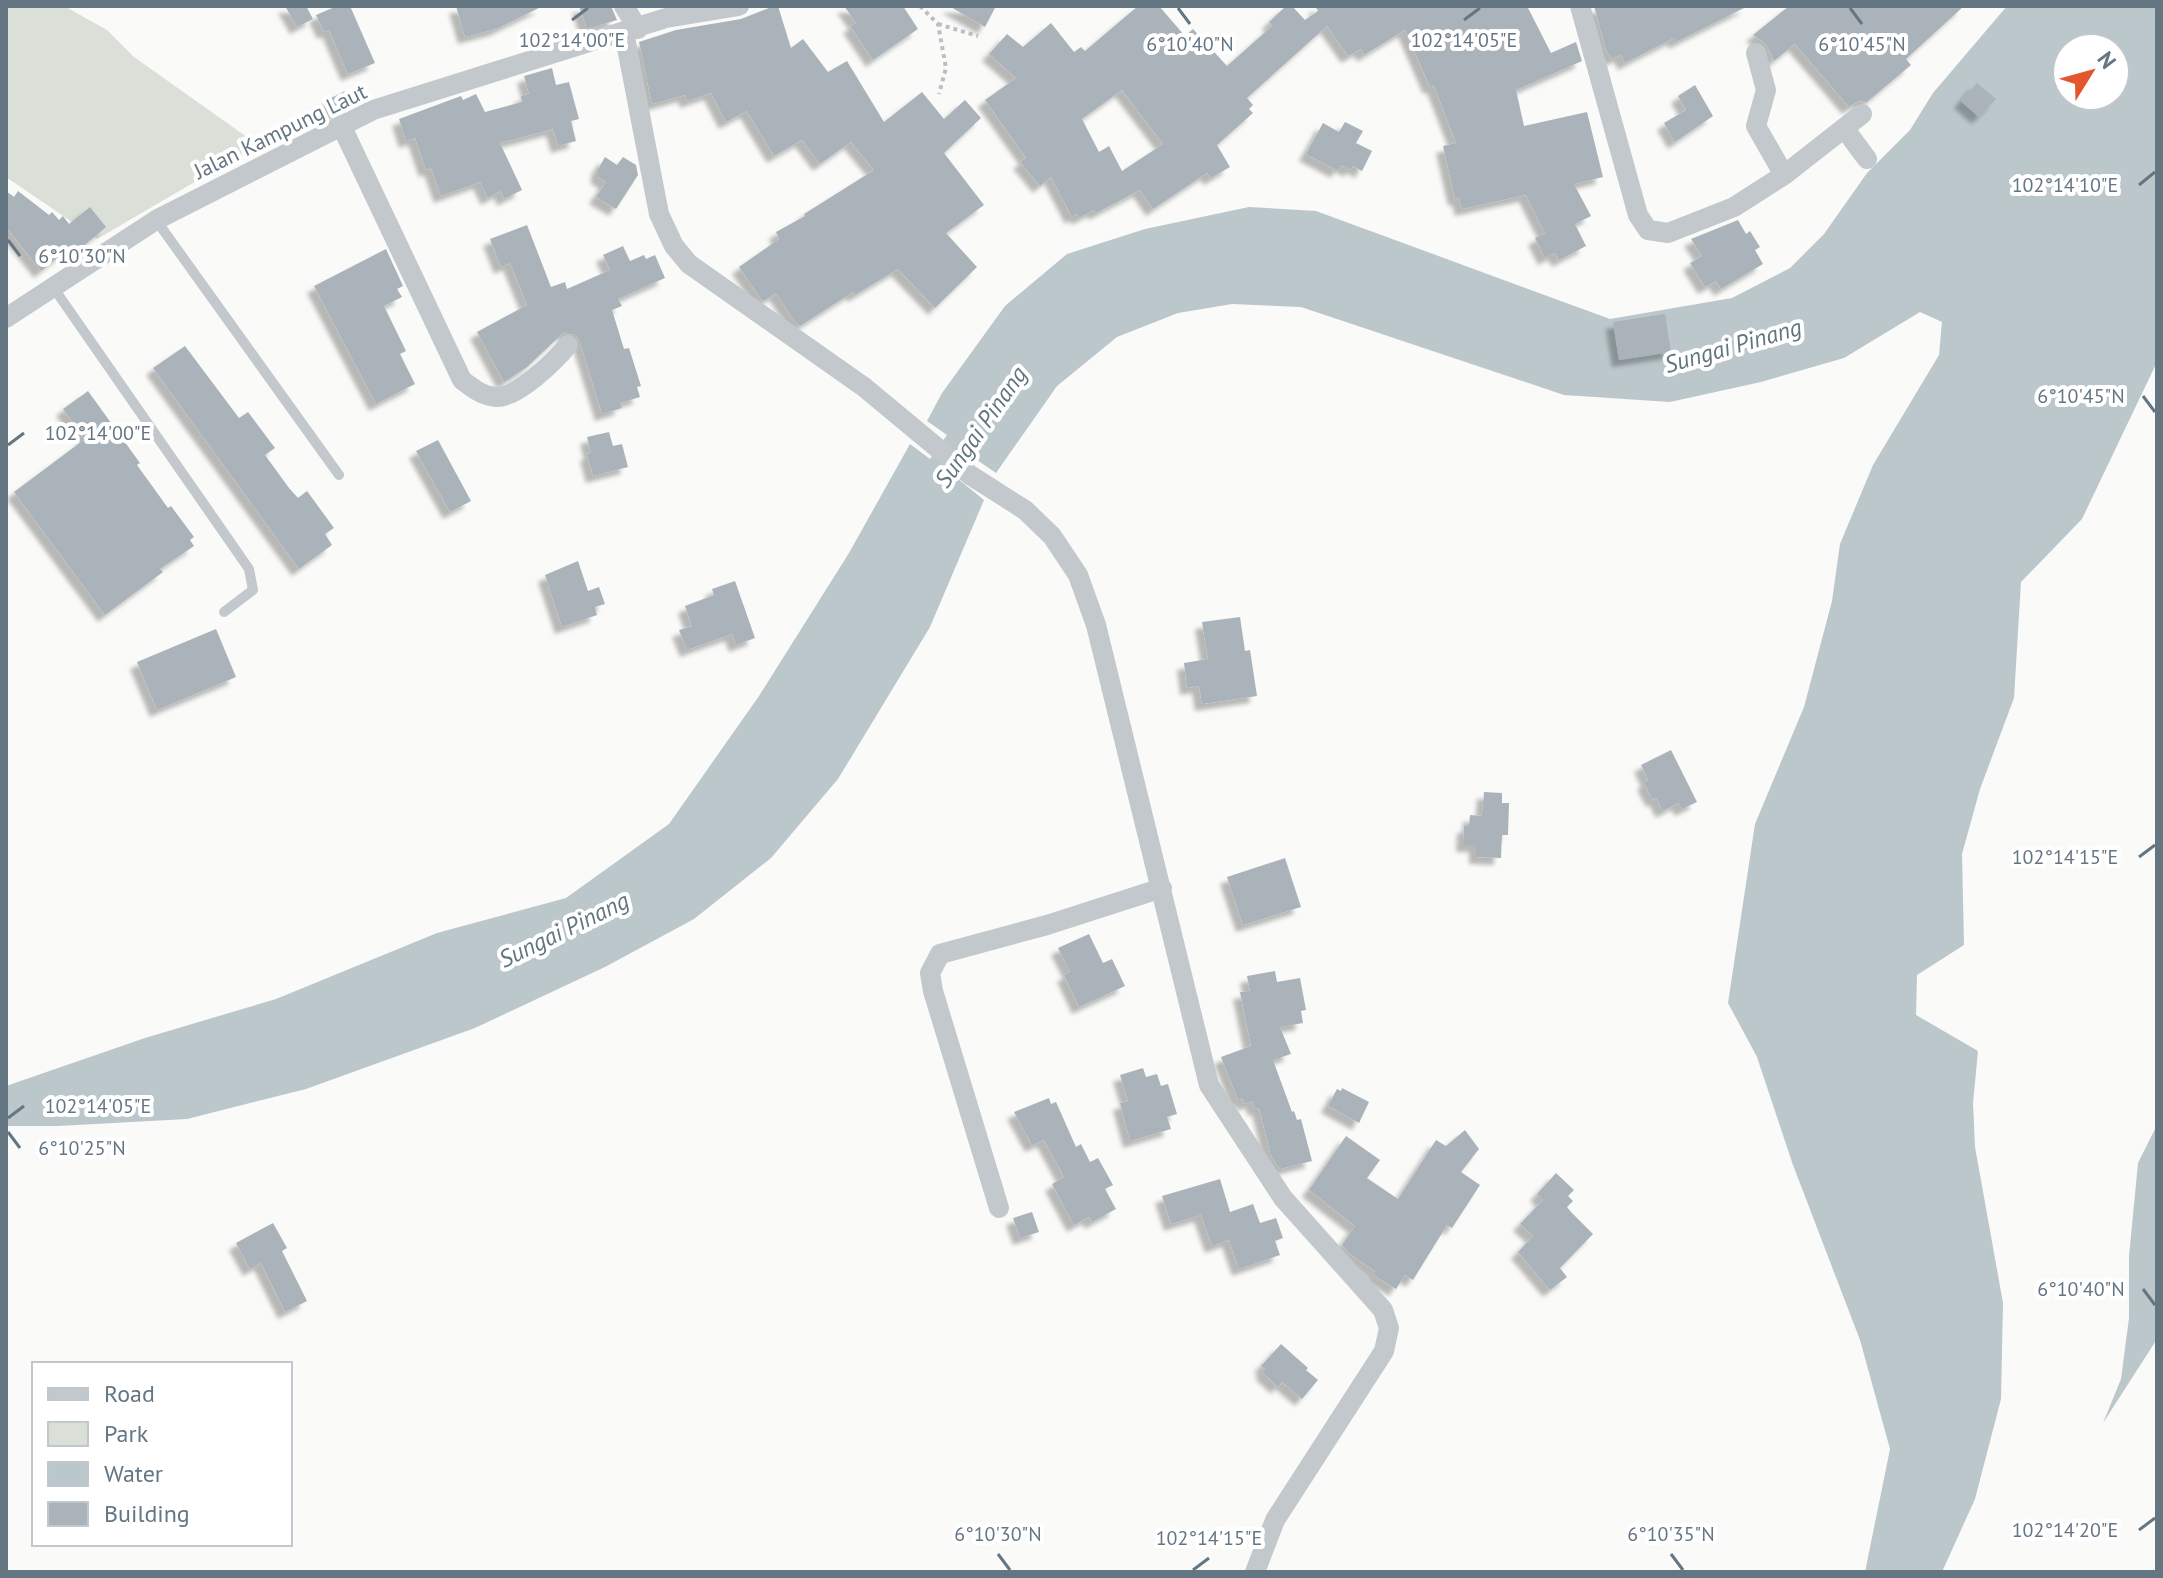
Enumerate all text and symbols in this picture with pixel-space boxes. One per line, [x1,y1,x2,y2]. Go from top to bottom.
text: 102°14'00"E [519,27,625,53]
text: 102°14'05"E [1411,27,1517,53]
text: 6°10'40"N [1146,31,1234,57]
text: 6°10'45"N [1818,31,1906,57]
north arrow [2051,32,2131,112]
text: N [2091,46,2123,74]
street label: Jalan Kampung Laut [188,77,371,185]
text: 102°14'10"E [2012,172,2118,198]
text: 6°10'30"N [38,243,126,269]
water label: Sungai Pinang [1661,311,1805,380]
water label: Sungai Pinang [927,360,1034,493]
text: 6°10'45"N [2037,383,2125,409]
text: 102°14'00"E [45,420,151,446]
text: 102°14'15"E [2012,844,2118,870]
water label: Sungai Pinang [494,885,634,974]
text: 102°14'05"E [45,1093,151,1119]
text: 6°10'25"N [38,1135,126,1161]
text: 6°10'40"N [2037,1276,2125,1302]
legend [32,1362,292,1546]
text: Road [104,1378,155,1409]
text: Park [104,1418,149,1449]
text: Water [104,1458,163,1489]
text: Building [104,1498,190,1529]
text: 102°14'20"E [2012,1517,2118,1543]
text: 6°10'30"N [954,1521,1042,1547]
text: 6°10'35"N [1627,1521,1715,1547]
text: 102°14'15"E [1156,1525,1262,1551]

